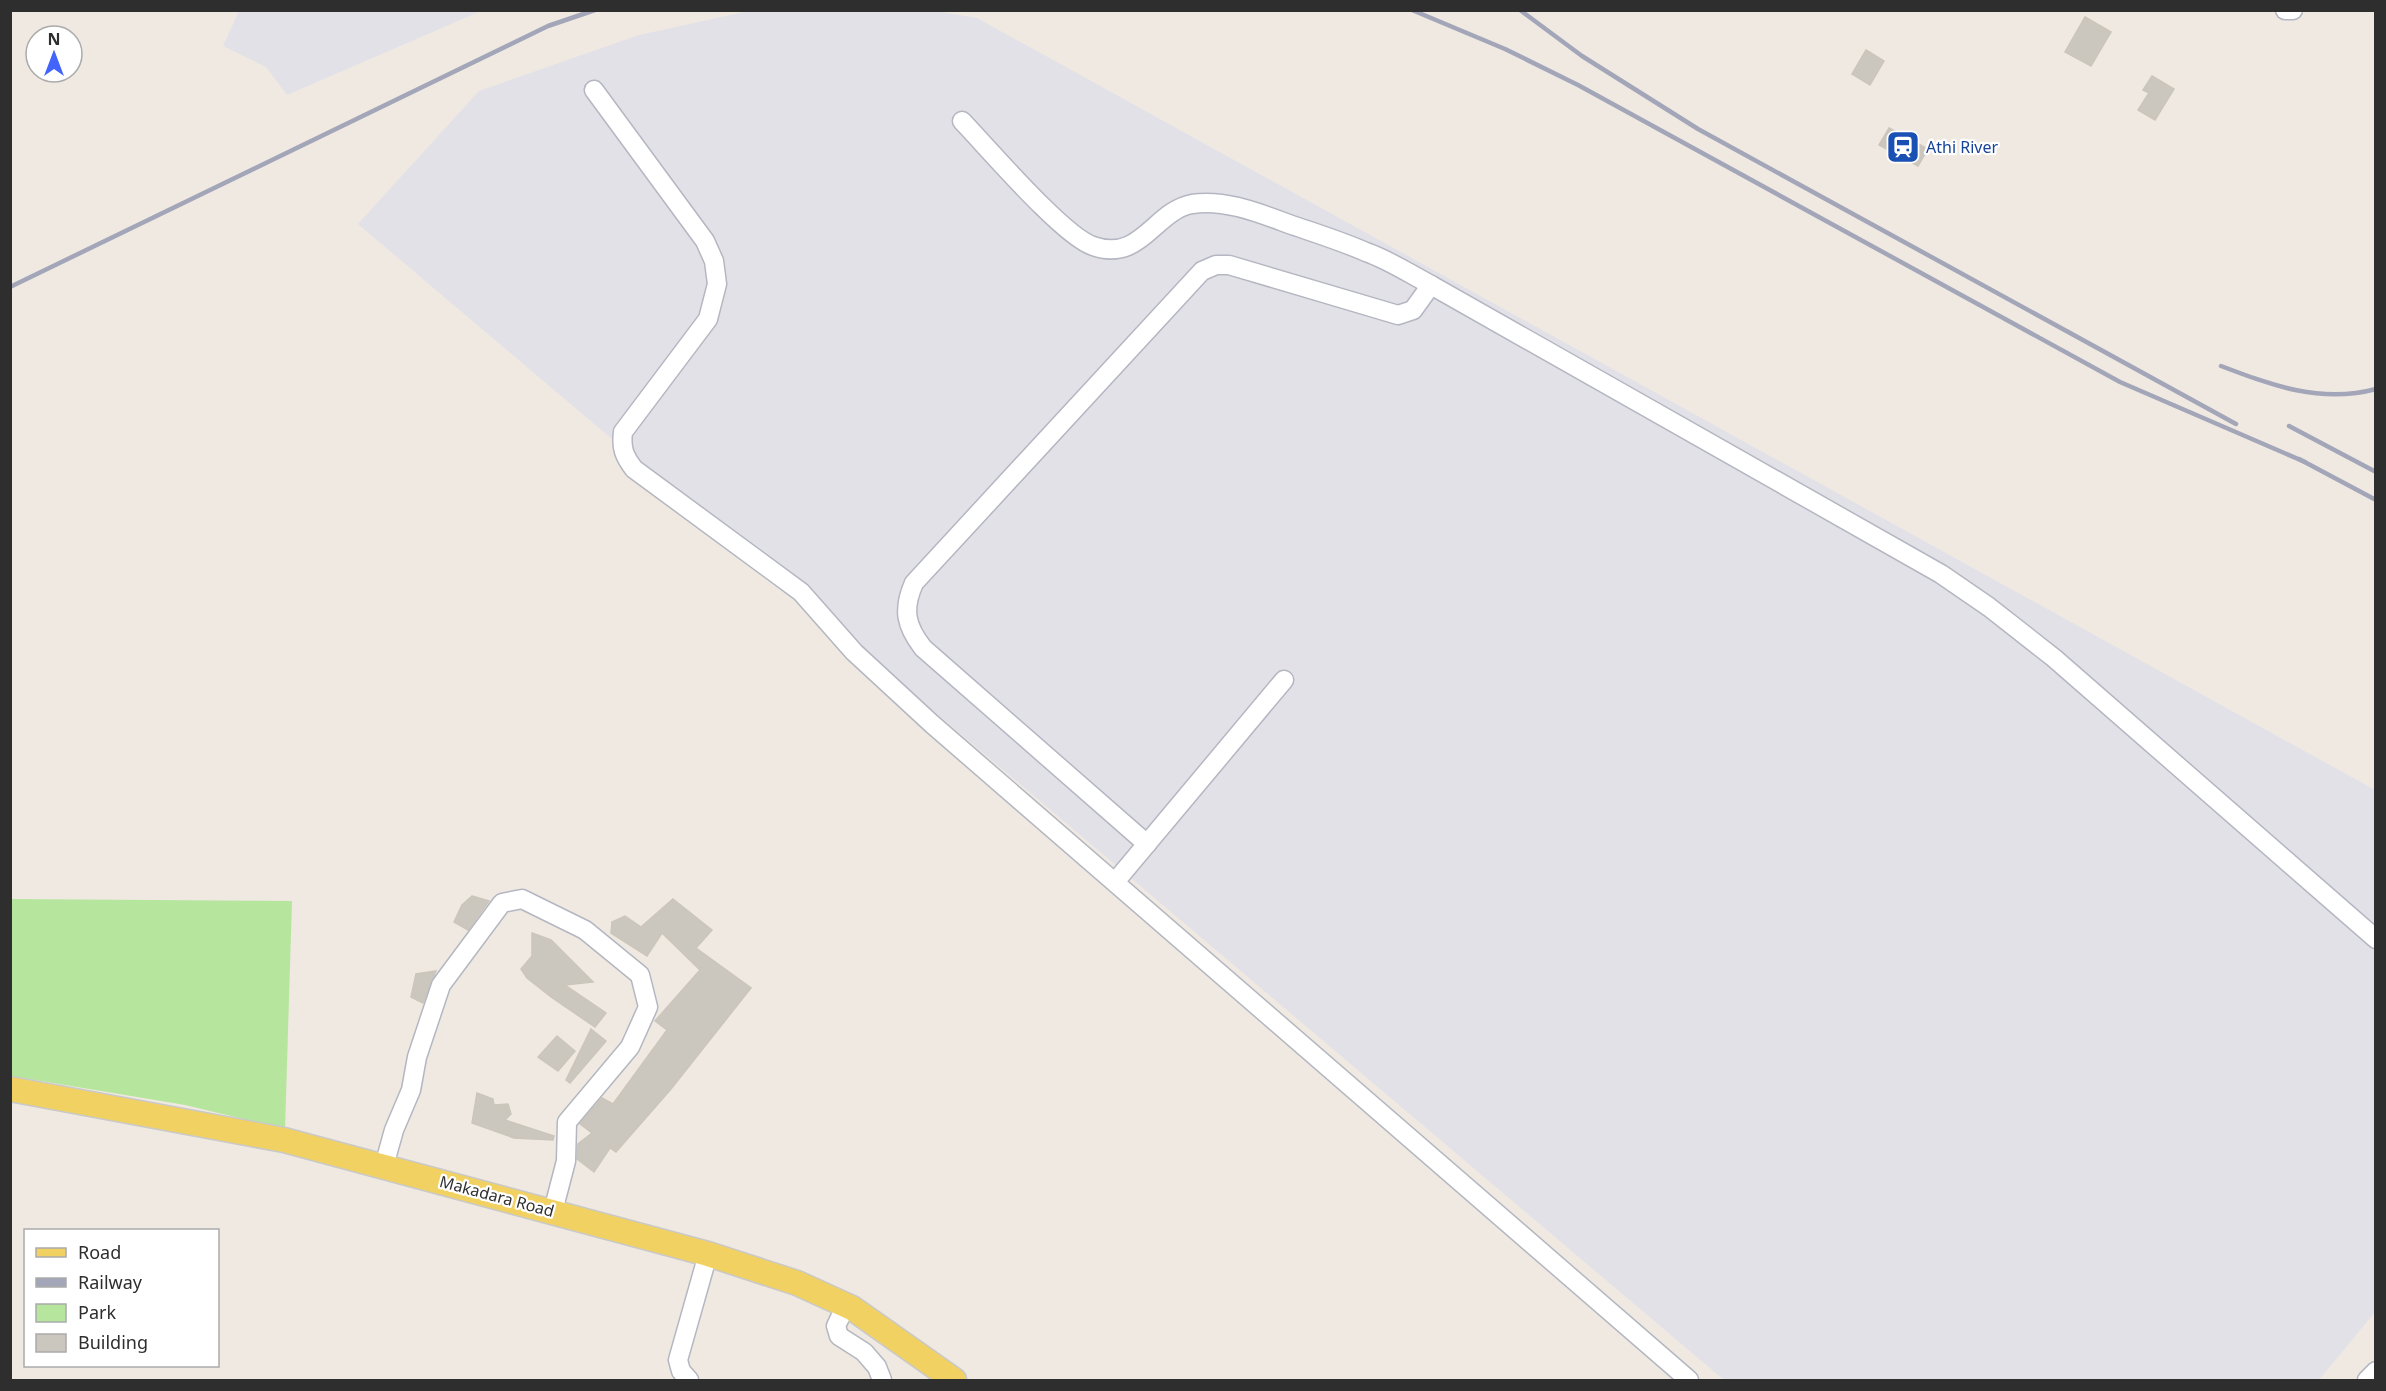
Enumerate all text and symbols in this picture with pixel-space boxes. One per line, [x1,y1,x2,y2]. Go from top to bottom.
north arrow [24,24,84,84]
text: N [47,28,61,50]
station icon: Athi River [1885,129,1921,165]
place label: Athi River [1926,136,1998,158]
street label: Makadara Road [437,1170,557,1222]
legend [24,1229,219,1367]
text: Road [78,1240,121,1264]
text: Railway [78,1270,143,1294]
text: Park [78,1300,116,1324]
text: Building [78,1330,148,1354]

